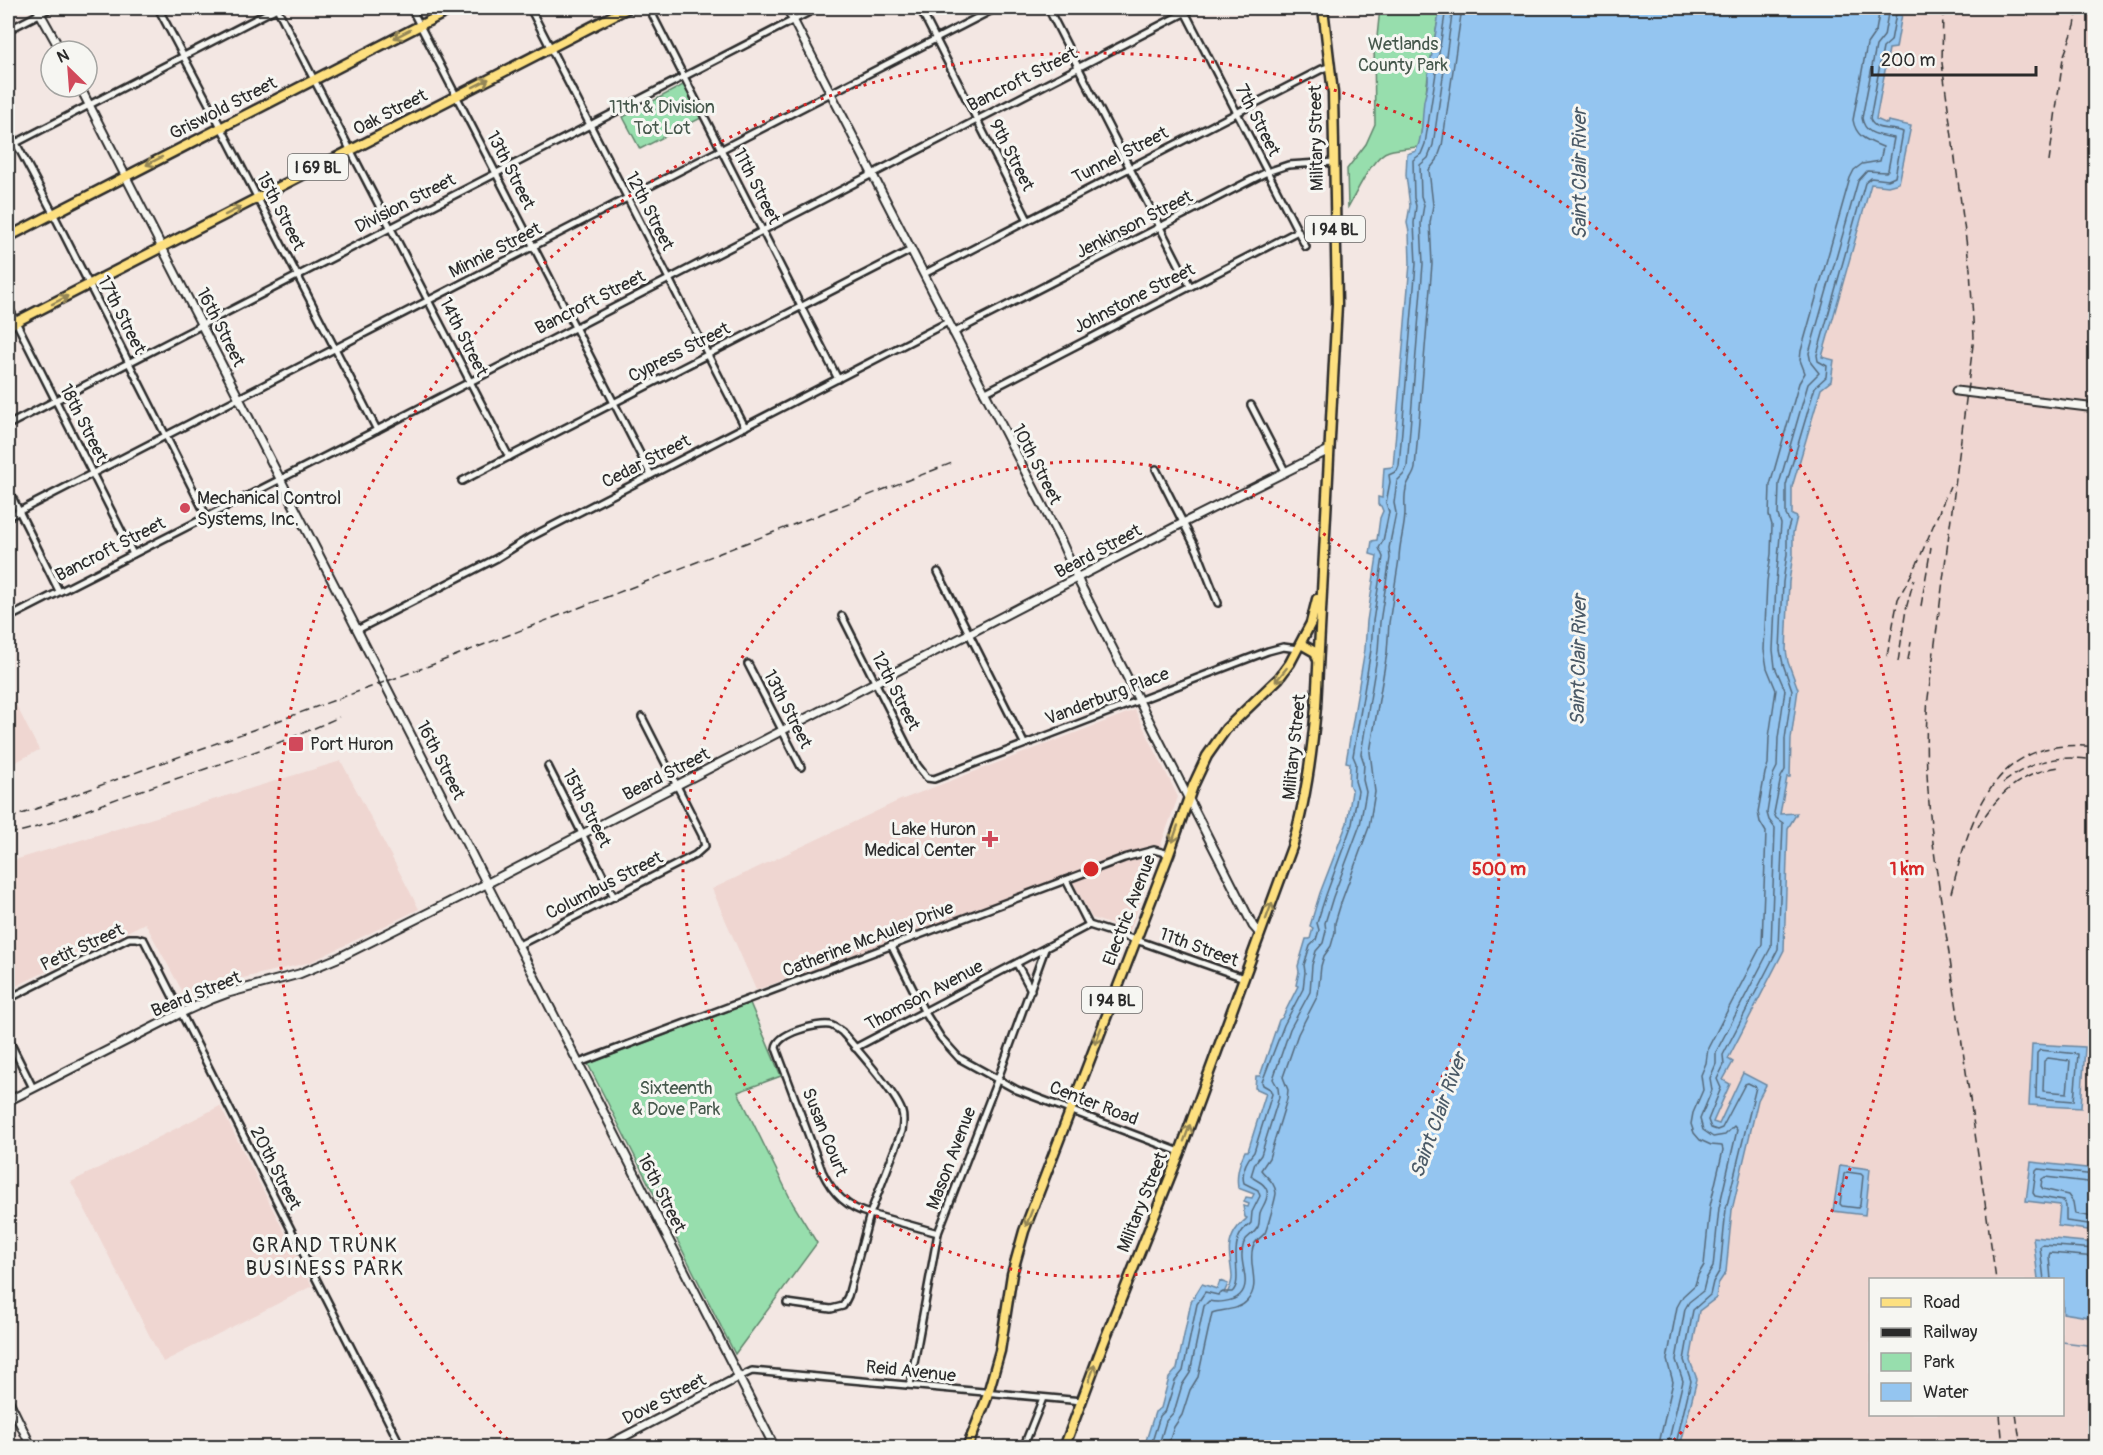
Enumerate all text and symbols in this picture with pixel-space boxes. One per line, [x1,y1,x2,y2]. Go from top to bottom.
one-way arrow [394,29,412,41]
park label: Wetlands County Park [1358,33,1449,77]
north arrow [39,39,99,99]
scale bar [1872,39,2036,77]
street label: Bancroft Street [963,42,1082,117]
text: N [54,45,72,68]
text: 200 m [1881,49,1936,72]
street label: Griswold Street [166,71,281,145]
one-way arrow [472,77,489,89]
street label: 7th Street [1230,80,1286,161]
street label: Oak Street [349,84,432,141]
street label: Military Street [1304,84,1329,191]
park label: 11th & Division Tot Lot [609,96,715,140]
water label: Saint Clair River [1567,106,1592,240]
street label: 9th Street [984,115,1040,196]
street label: Tunnel Street [1068,121,1173,189]
street label: 13th Street [481,127,541,214]
street label: 11th Street [728,144,786,229]
road number: I 69 BL [288,154,348,180]
one-way arrow [145,156,163,168]
street label: 15th Street [251,168,310,255]
street label: Division Street [351,168,460,239]
street label: 12th Street [620,168,680,255]
street label: Jenkinson Street [1072,185,1197,264]
one-way arrow [224,204,242,216]
road number: I 94 BL [1305,216,1365,242]
street label: Minnie Street [445,217,546,284]
street label: Johnstone Street [1070,258,1199,339]
street label: Bancroft Street [531,265,650,340]
street label: 17th Street [92,272,151,359]
street label: 16th Street [191,284,251,371]
one-way arrow [50,294,68,305]
street label: 14th Street [434,294,494,381]
street label: Cypress Street [625,317,735,388]
street label: 18th Street [54,380,113,467]
street label: 10th Street [1006,420,1067,509]
street label: Cedar Street [598,429,695,494]
place label: Mechanical Control Systems, Inc. [197,487,341,531]
marker: Mechanical Control Systems, Inc. [178,501,192,515]
street label: Bancroft Street [51,512,170,587]
street label: Beard Street [1051,519,1146,584]
water label: Saint Clair River [1565,591,1592,726]
street label: 12th Street [866,648,926,735]
street label: Vanderburg Place [1042,662,1173,731]
street label: 13th Street [758,666,818,753]
one-way arrow [1274,666,1287,682]
street label: Military Street [1278,692,1312,801]
street label: 16th Street [411,717,471,804]
place label: Port Huron [310,733,393,756]
marker: Port Huron [287,735,305,753]
street label: Beard Street [619,742,714,806]
street label: 15th Street [557,765,616,852]
place label: Lake Huron Medical Center [864,818,977,862]
one-way arrow [1169,824,1180,843]
marker: Lake Huron Medical Center [981,830,999,848]
street label: Columbus Street [542,846,667,925]
street label: Electric Avenue [1098,851,1161,969]
text: 500 m [1472,858,1526,881]
text: 1 km [1890,858,1924,881]
centre of rings [1081,859,1101,879]
street label: Catherine McAuley Drive [779,896,957,983]
one-way arrow [1264,902,1275,921]
street label: Petit Street [37,918,128,977]
street label: 11th Street [1156,923,1242,973]
street label: Thomson Avenue [861,955,987,1036]
street label: Beard Street [148,966,245,1023]
road number: I 94 BL [1082,987,1142,1013]
one-way arrow [1092,1026,1103,1045]
water label: Saint Clair River [1404,1047,1474,1181]
street label: Center Road [1046,1076,1142,1131]
park label: Sixteenth & Dove Park [632,1077,721,1121]
street label: Susan Court [796,1085,853,1180]
street label: Mason Avenue [921,1103,982,1213]
street label: 20th Street [245,1123,307,1215]
one-way arrow [1183,1124,1194,1143]
street label: Military Street [1112,1148,1173,1256]
street label: 16th Street [632,1150,692,1237]
one-way arrow [1023,1209,1034,1227]
district label: GRAND TRUNK BUSINESS PARK [246,1233,404,1281]
legend [1869,1278,2064,1416]
text: Road [1923,1291,1960,1314]
text: Railway [1923,1321,1978,1344]
text: Park [1923,1351,1955,1374]
street label: Reid Avenue [865,1355,957,1388]
one-way arrow [1088,1364,1099,1383]
street label: Dove Street [619,1368,710,1430]
text: Water [1923,1381,1969,1404]

